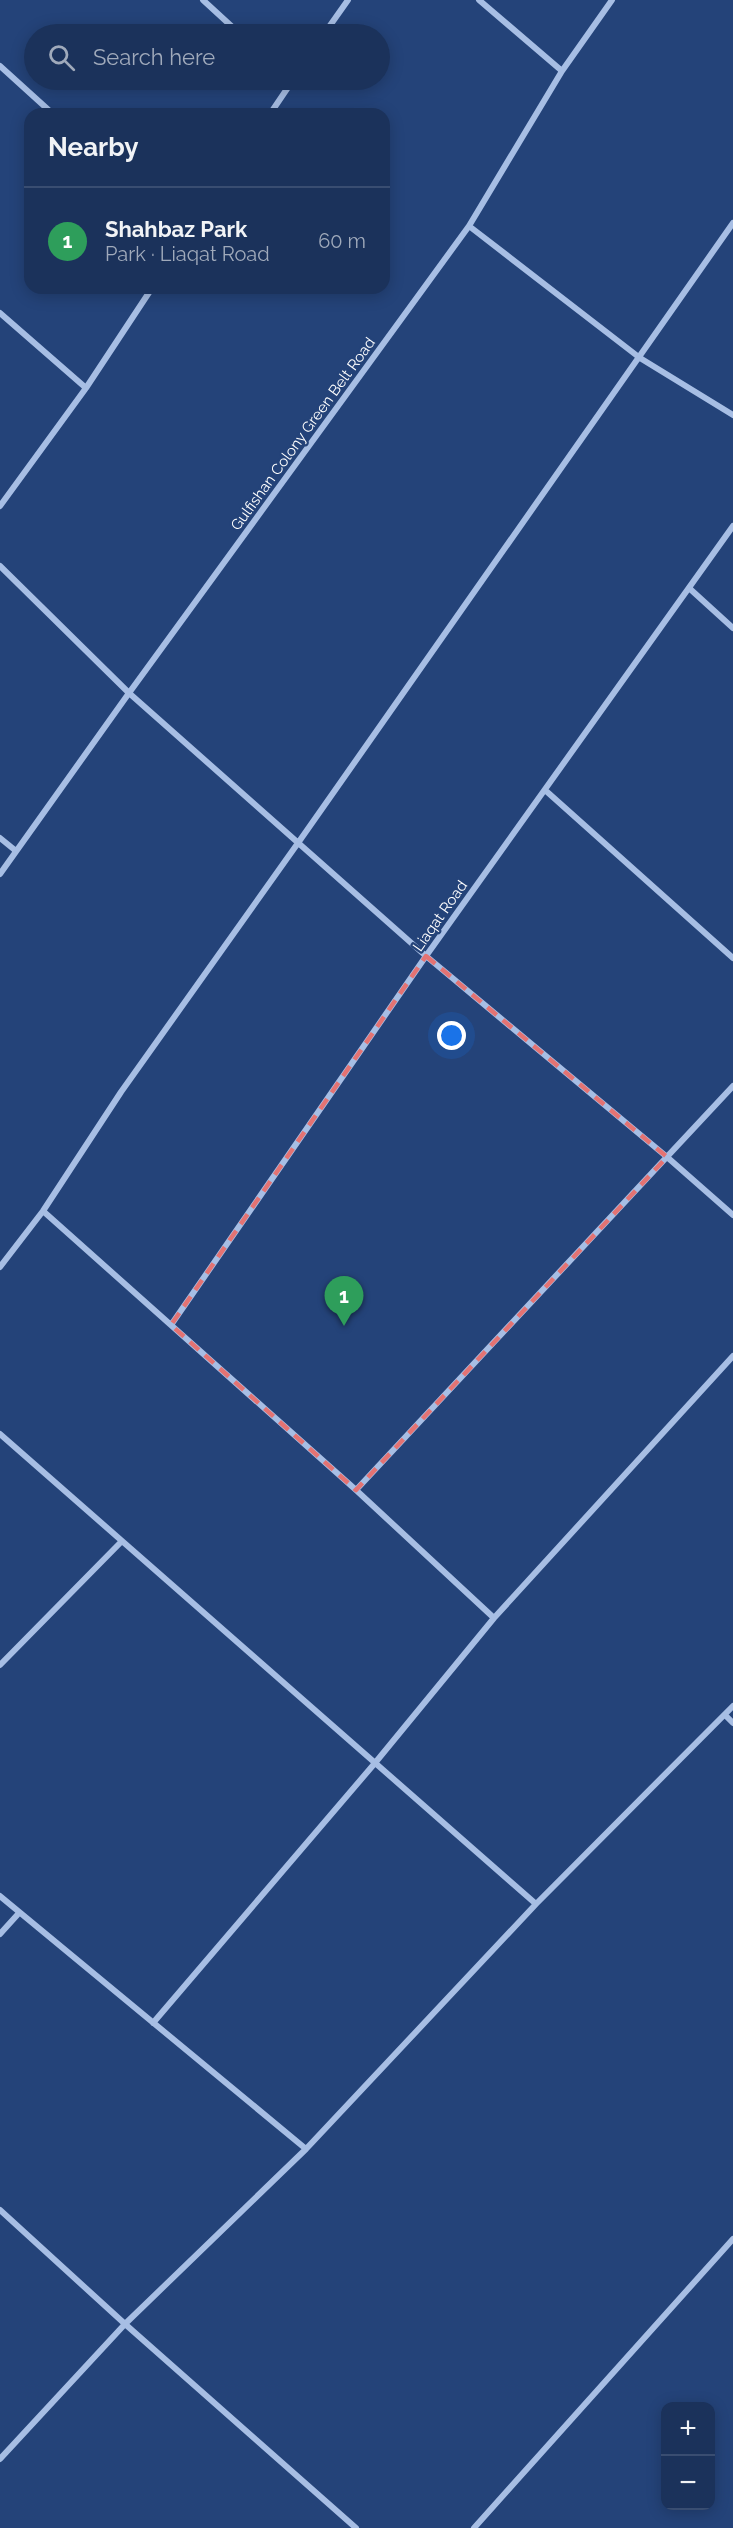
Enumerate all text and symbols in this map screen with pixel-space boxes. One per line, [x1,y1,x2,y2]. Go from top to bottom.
search box [24,24,390,90]
icon: search [45,41,78,74]
text: Search here [93,44,215,70]
text: Nearby [48,132,138,162]
text: Shahbaz Park [105,216,247,242]
text: 1 [63,229,72,253]
text: 60 m [318,229,366,253]
text: Park · Liaqat Road [105,242,270,266]
street label: Gulfishan Colony Green Belt Road [227,334,379,534]
street label: Liaqat Road [409,877,471,955]
your location [437,1021,466,1050]
pin: 1 [324,1276,364,1326]
map controls [661,2402,715,2510]
button: + [661,2402,715,2456]
button: − [661,2456,715,2510]

